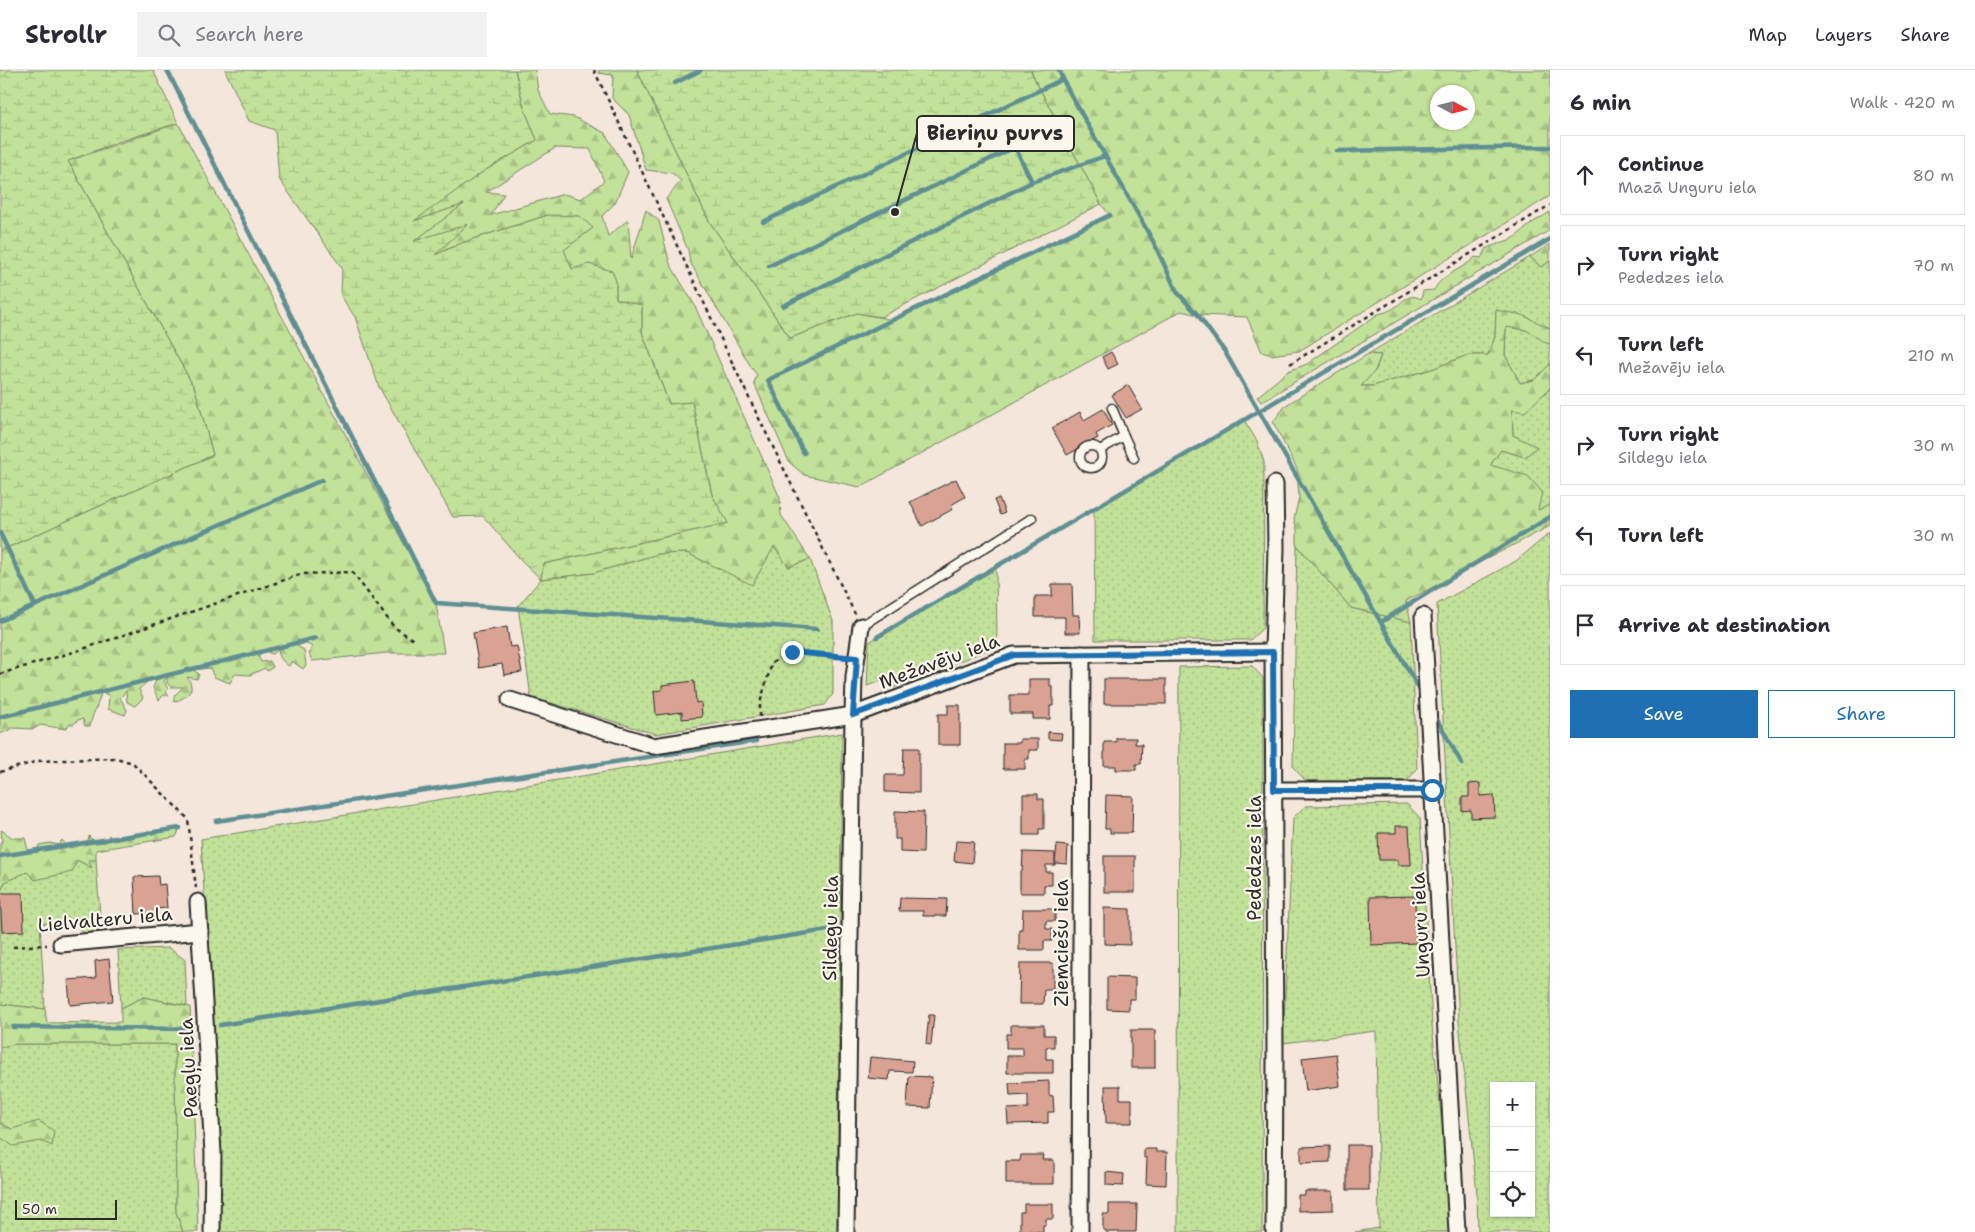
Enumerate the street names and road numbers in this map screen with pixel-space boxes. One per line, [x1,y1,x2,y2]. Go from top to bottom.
street label: Mežavēju iela [875,628,1003,695]
street label: Pededzes iela [1242,795,1267,921]
street label: Unguru iela [1405,872,1436,978]
street label: Sildegu iela [817,875,844,981]
street label: Ziemciešu iela [1049,879,1074,1007]
street label: Lielvalteru iela [37,901,174,938]
street label: Paegļu iela [173,1017,205,1118]

